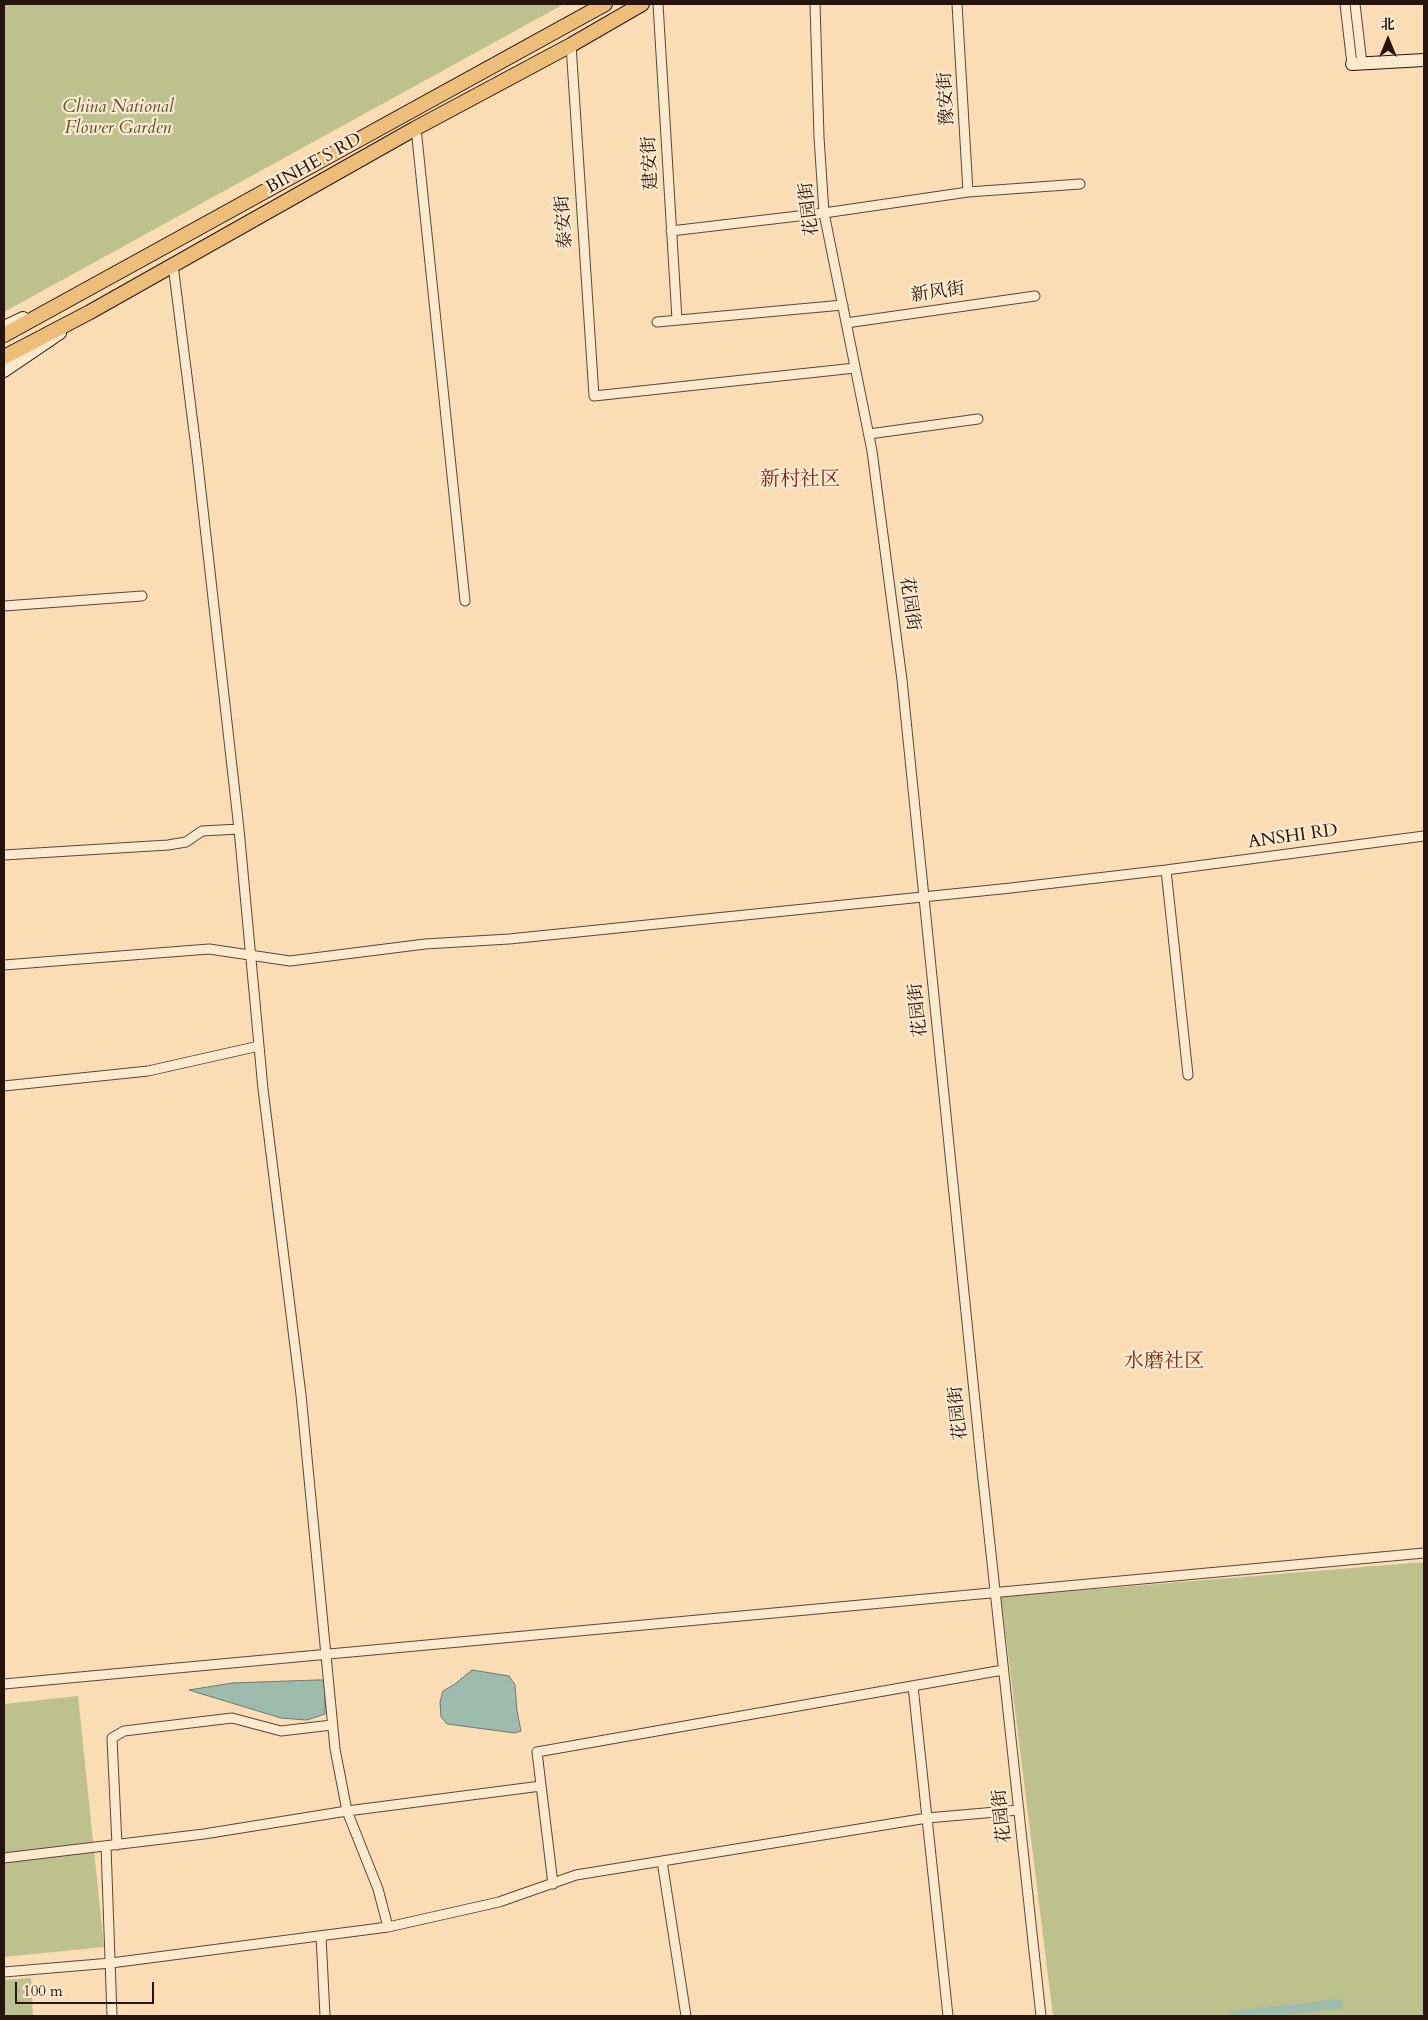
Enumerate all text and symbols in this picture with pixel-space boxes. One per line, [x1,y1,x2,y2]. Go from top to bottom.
north arrow [1363,15,1413,65]
text: 北 [1381,15,1395,34]
street label: 豫安街 [935,71,959,127]
park label: China National Flower Garden [62,97,174,140]
street label: BINHE S RD [263,129,365,199]
street label: 建安街 [639,135,663,191]
street label: 花园街 [796,181,824,237]
street label: 泰安街 [552,194,578,250]
street label: 新风街 [910,279,966,307]
district label: 新村社区 [760,468,840,492]
street label: 花园街 [895,576,923,632]
street label: ANSHI RD [1247,820,1339,854]
street label: 花园街 [905,982,933,1038]
district label: 水磨社区 [1124,1350,1204,1374]
street label: 花园街 [945,1385,973,1441]
street label: 花园街 [989,1788,1017,1844]
scale bar [18,1972,156,2004]
text: 100 m [23,1981,63,2001]

